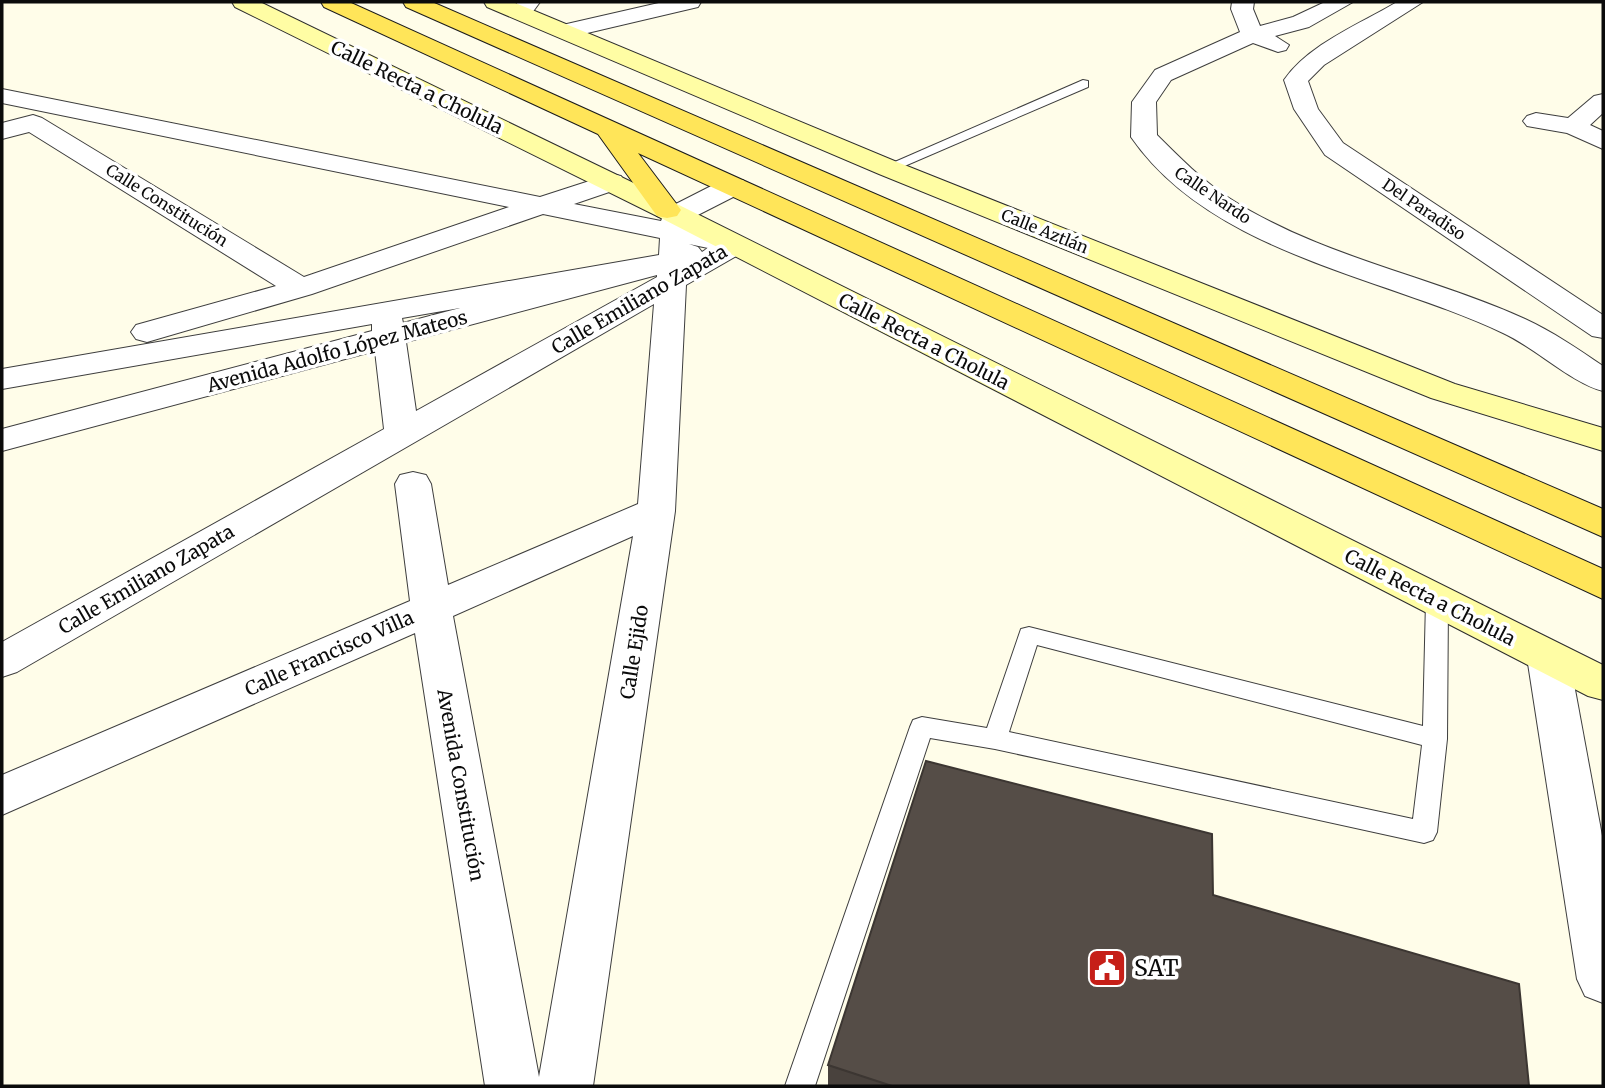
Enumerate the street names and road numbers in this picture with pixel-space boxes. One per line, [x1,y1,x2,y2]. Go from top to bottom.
street label: Calle Recta a Cholula [327,35,507,139]
street label: Calle Constitución [102,159,232,251]
street label: Calle Nardo [1171,162,1255,228]
street label: Del Paradiso [1379,174,1469,244]
street label: Calle Aztlán [999,205,1092,258]
street label: Calle Emiliano Zapata [547,239,731,359]
street label: Calle Recta a Cholula [835,288,1013,394]
street label: Avenida Adolfo López Mateos [203,305,470,398]
street label: Calle Emiliano Zapata [54,519,238,639]
street label: Calle Recta a Cholula [1341,544,1519,650]
street label: Calle Ejido [615,603,653,701]
street label: Calle Francisco Villa [241,605,417,701]
street label: Avenida Constitución [432,686,490,883]

